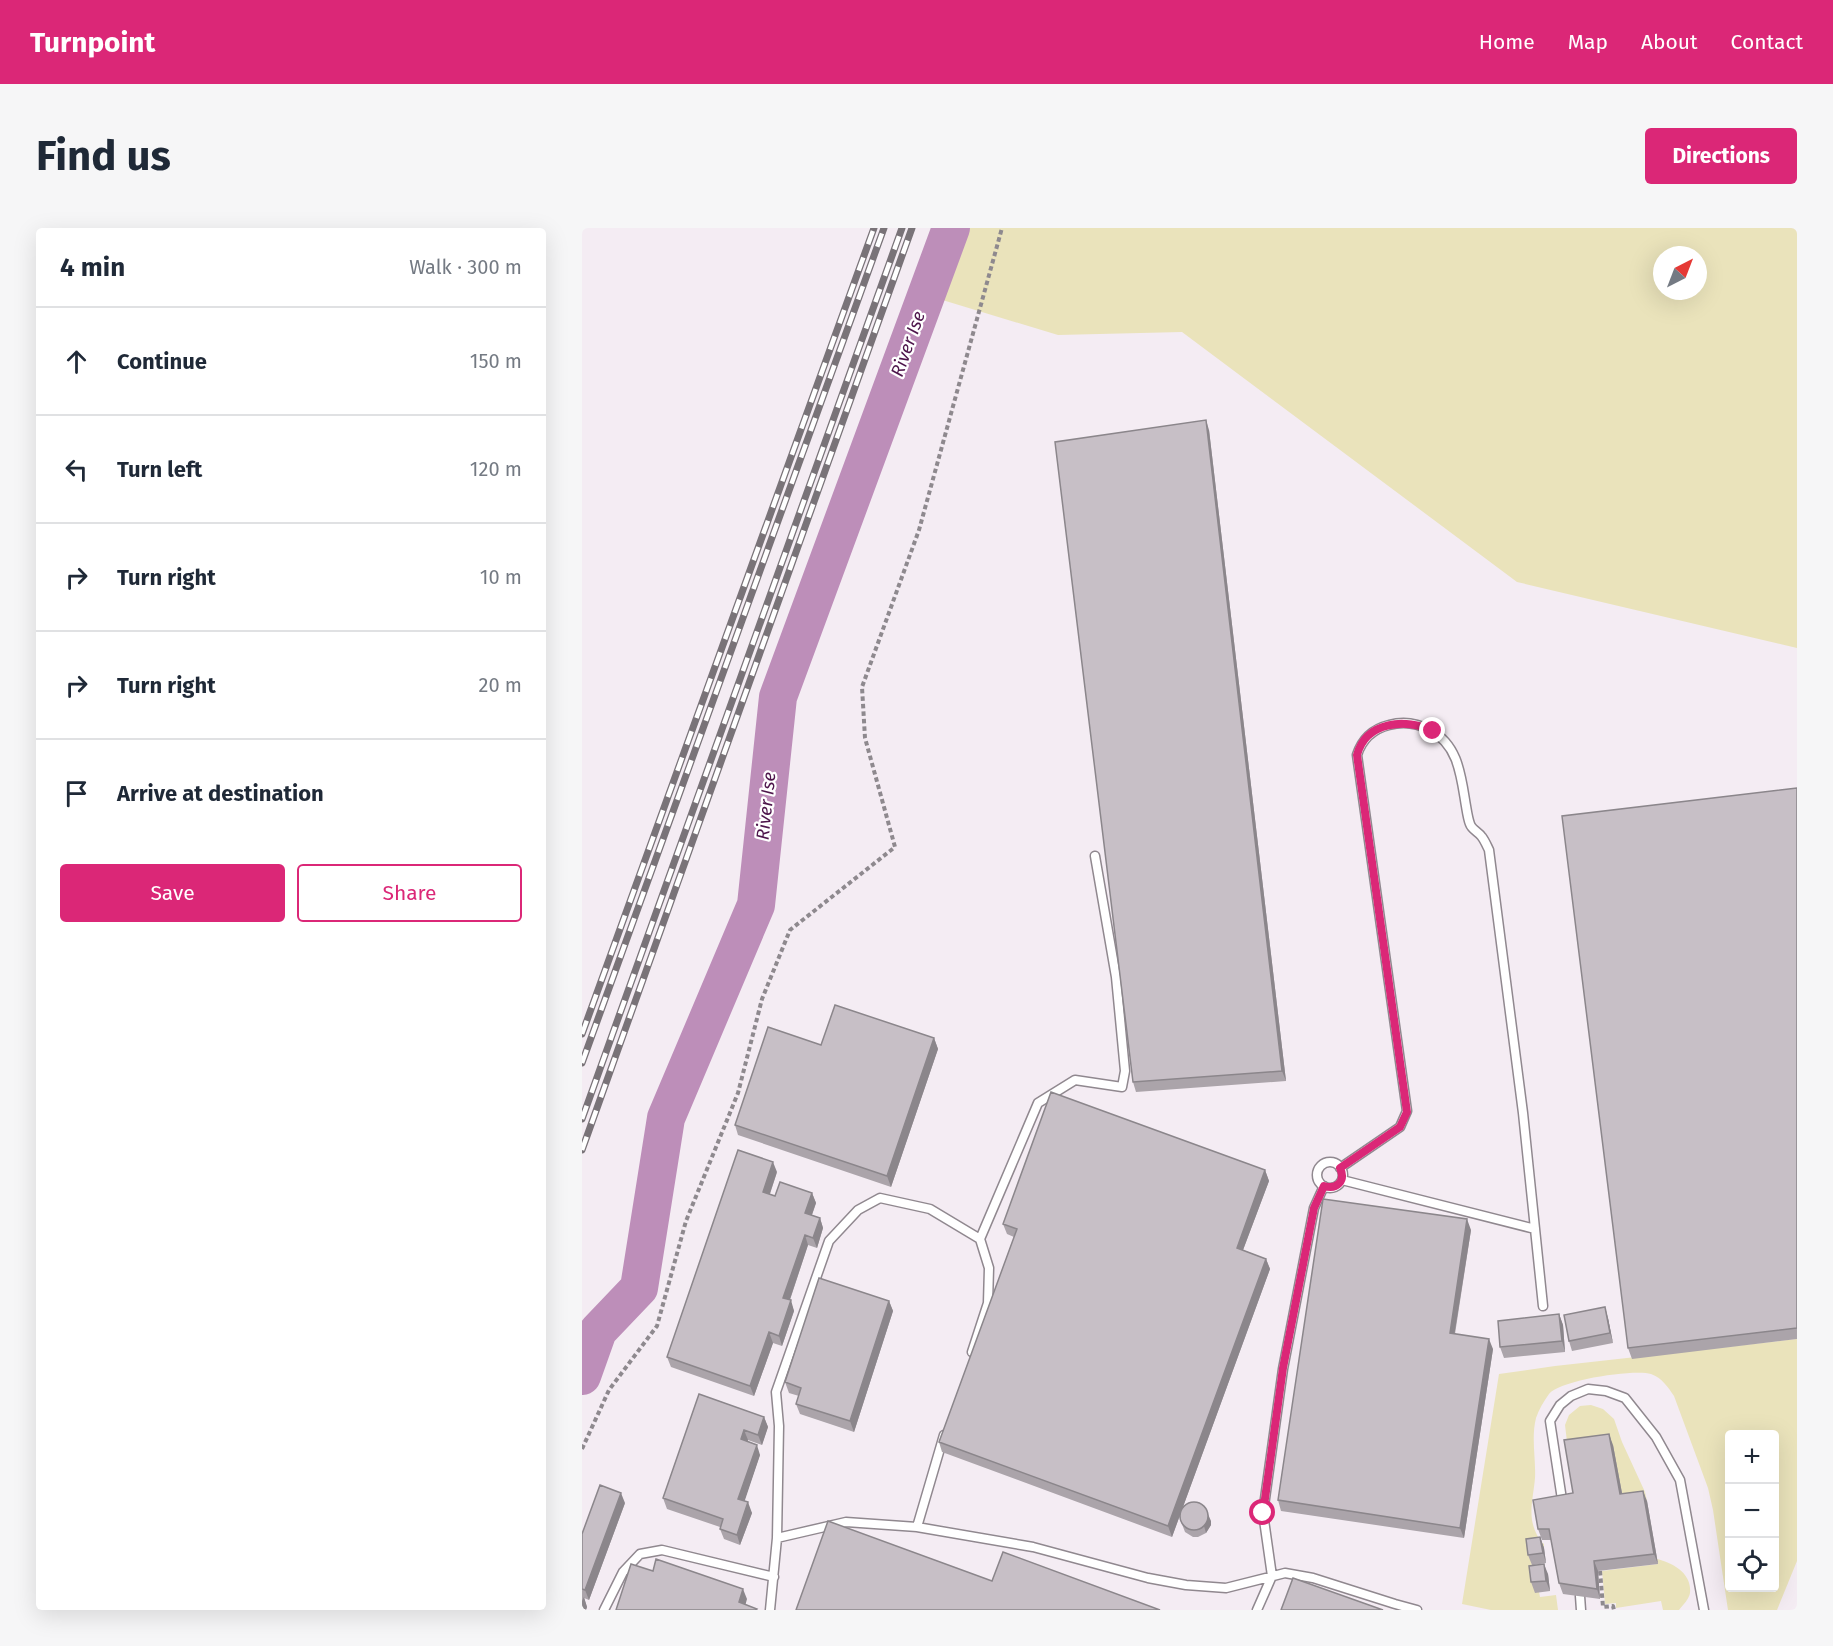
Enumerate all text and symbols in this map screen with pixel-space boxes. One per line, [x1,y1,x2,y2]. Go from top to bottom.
text: Turnpoint [30,26,155,59]
text: Home [1479,29,1535,55]
text: Map [1568,29,1608,55]
text: About [1641,29,1698,55]
text: Contact [1731,29,1803,55]
button: Directions [1645,128,1797,184]
text: Find us [36,131,171,181]
north arrow [1653,246,1707,300]
text: 4 min [60,252,125,283]
text: Walk · 300 m [409,255,522,279]
water label: River Ise [886,308,930,380]
icon: ahead [60,345,93,378]
text: Continue [117,348,207,375]
text: 150 m [470,349,522,373]
icon: left [60,453,93,486]
text: Turn left [117,456,202,483]
text: 120 m [470,457,522,481]
icon: right [60,561,93,594]
text: Turn right [117,564,216,591]
text: 10 m [480,565,522,589]
icon: right [60,669,93,702]
text: Turn right [117,672,216,699]
text: 20 m [479,673,522,697]
route end [1419,717,1445,743]
water label: River Ise [751,771,781,841]
icon: arrive [60,777,93,810]
text: Arrive at destination [117,780,324,807]
button: Save [60,864,285,922]
button: Share [297,864,522,922]
map controls [1725,1430,1779,1592]
button: + [1725,1430,1779,1484]
button: − [1725,1484,1779,1538]
route start [1249,1499,1275,1525]
button: locate [1725,1538,1779,1592]

